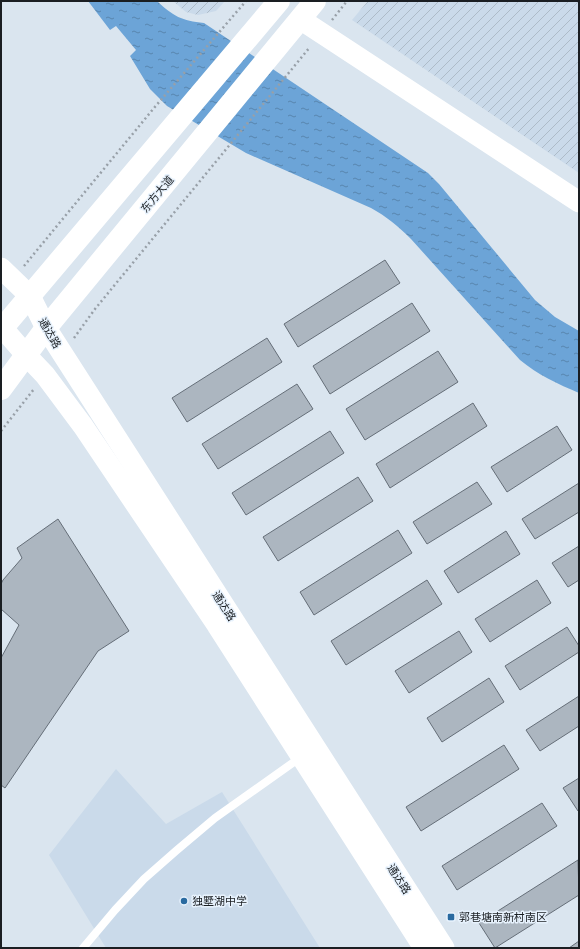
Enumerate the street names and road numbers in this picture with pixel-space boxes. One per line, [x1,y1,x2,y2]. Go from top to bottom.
street label: 东方大道 [137,173,177,215]
street label: 通达路 [36,315,64,351]
street label: 通达路 [209,588,239,624]
street label: 通达路 [384,861,414,897]

